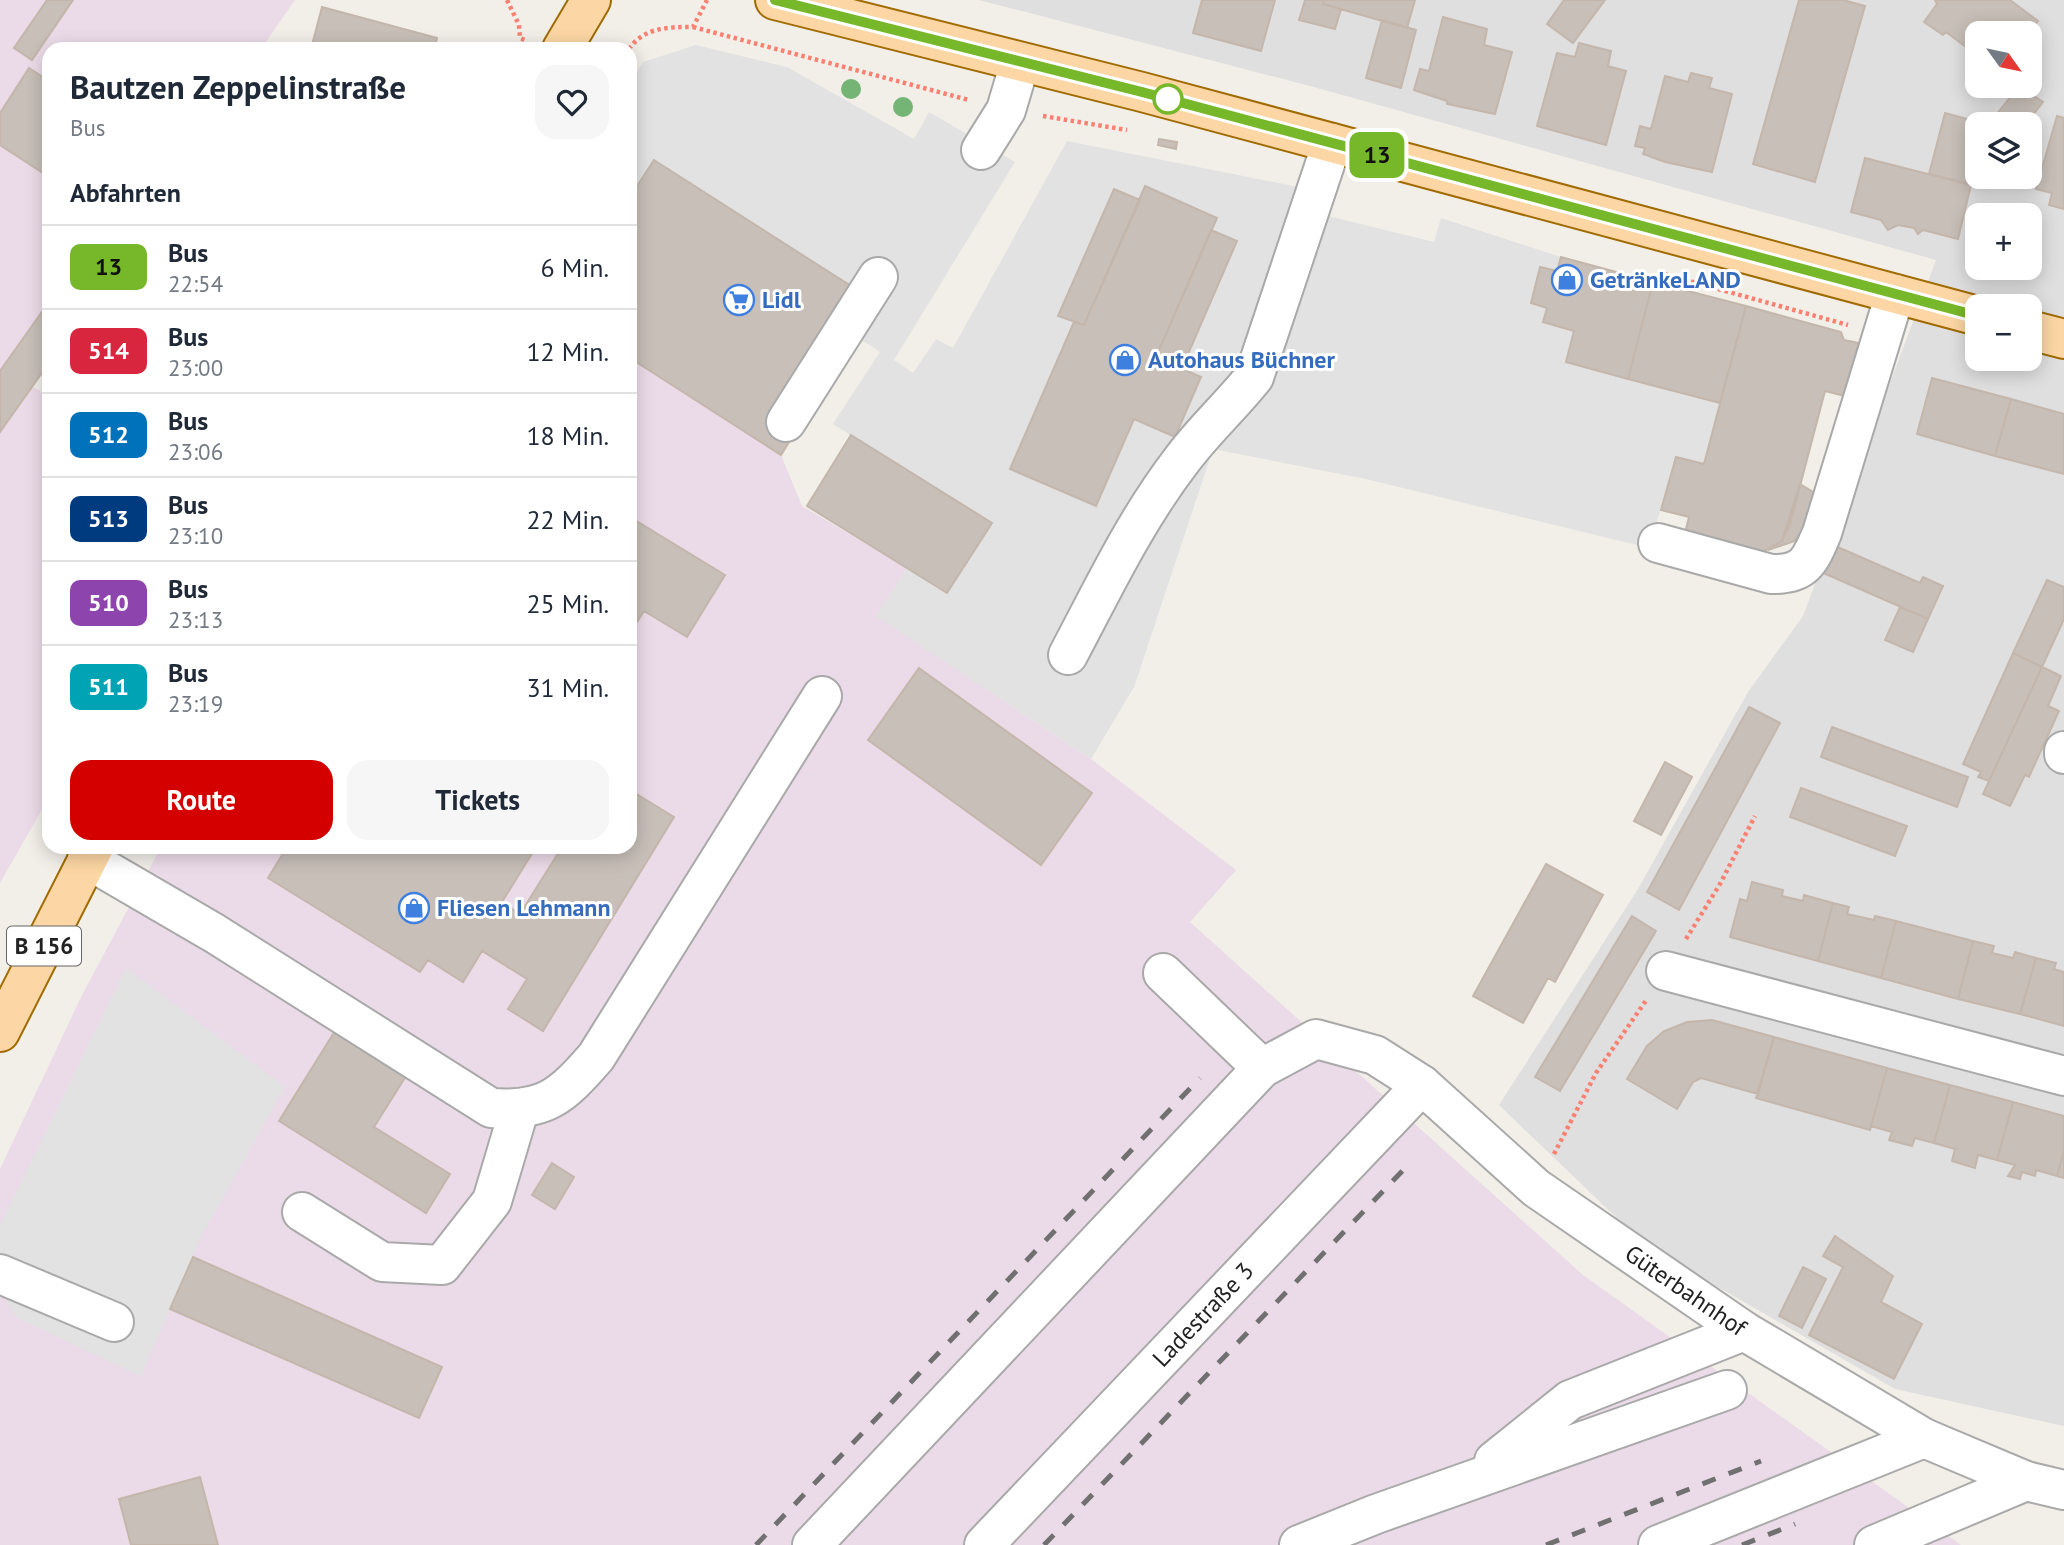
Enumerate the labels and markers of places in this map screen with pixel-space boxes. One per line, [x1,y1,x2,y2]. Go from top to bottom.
unlabelled marker [1153,84,1183,114]
shop icon: GetränkeLAND [1550,263,1584,297]
place label: GetränkeLAND [1590,264,1741,295]
supermarket icon: Lidl [722,283,756,317]
place label: Lidl [762,284,802,315]
shop icon: Autohaus Büchner [1108,343,1142,377]
place label: Autohaus Büchner [1148,344,1336,375]
shop icon: Fliesen Lehmann [397,891,431,925]
place label: Fliesen Lehmann [437,892,611,923]

